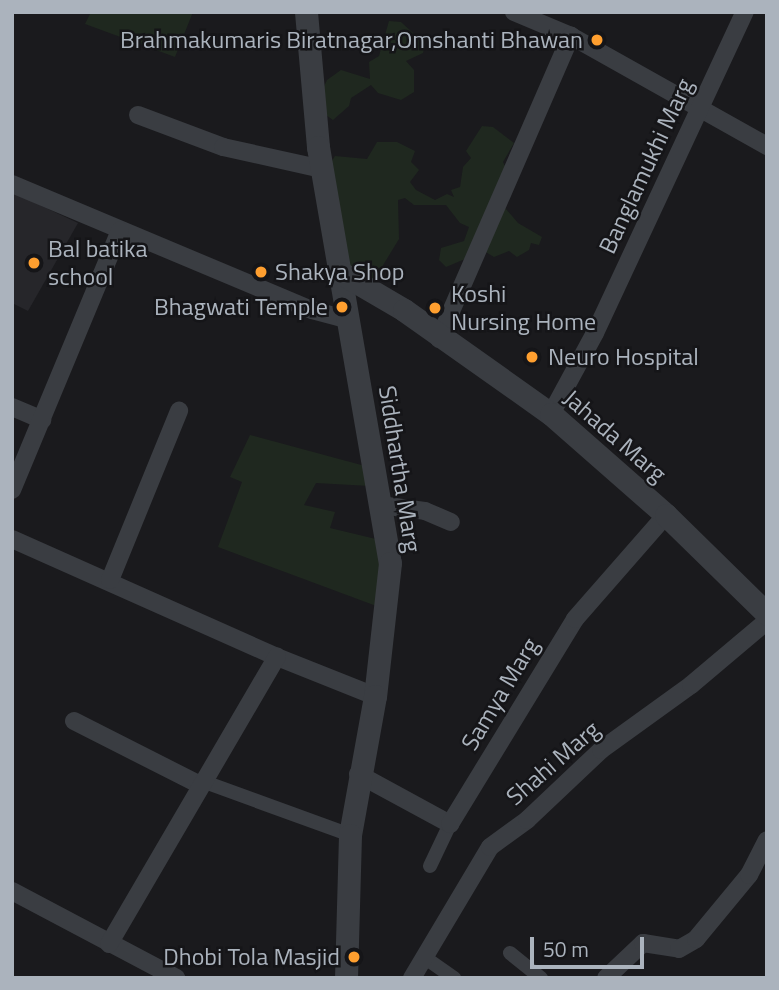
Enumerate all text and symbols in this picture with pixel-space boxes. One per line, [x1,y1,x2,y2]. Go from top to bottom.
place label: Brahmakumaris Biratnagar,Omshanti Bhawan [120,26,583,54]
marker: Brahmakumaris Biratnagar,Omshanti Bhawan [589,32,605,48]
street label: Banglamukhi Marg [593,74,699,258]
place label: Bal batika school [48,235,147,291]
marker: Bal batika school [26,255,42,271]
place label: Shakya Shop [275,258,404,286]
marker: Shakya Shop [253,264,269,280]
place label: Koshi Nursing Home [451,280,596,336]
place label: Bhagwati Temple [154,293,328,321]
marker: Koshi Nursing Home [425,298,445,318]
marker: Bhagwati Temple [334,299,350,315]
place label: Neuro Hospital [548,343,699,371]
marker: Neuro Hospital [522,347,542,367]
street label: Siddhartha Marg [373,384,427,554]
street label: Jahada Marg [558,384,672,488]
street label: Samya Marg [455,632,545,756]
street label: Shahi Marg [501,715,605,811]
scale bar [534,923,648,967]
text: 50 m [543,933,589,965]
place label: Dhobi Tola Masjid [163,943,340,971]
marker: Dhobi Tola Masjid [346,949,362,965]

